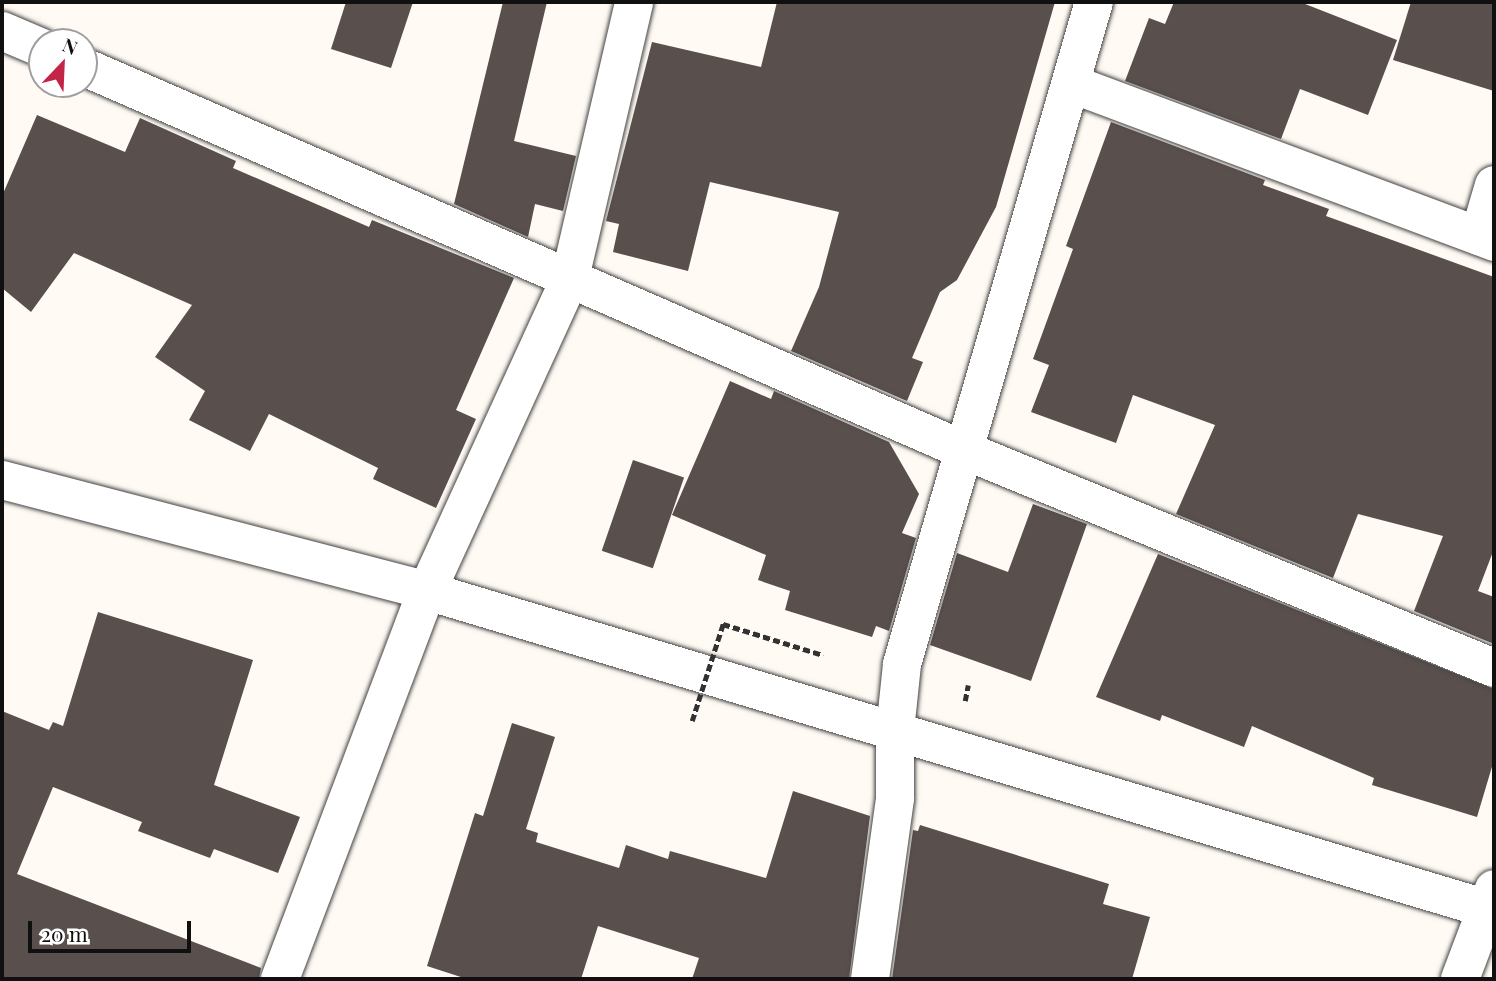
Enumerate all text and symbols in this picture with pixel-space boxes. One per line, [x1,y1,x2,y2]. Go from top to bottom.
north arrow [28,28,98,98]
text: N [59,31,82,60]
scale bar [32,908,194,952]
text: 20 m [41,919,88,947]

